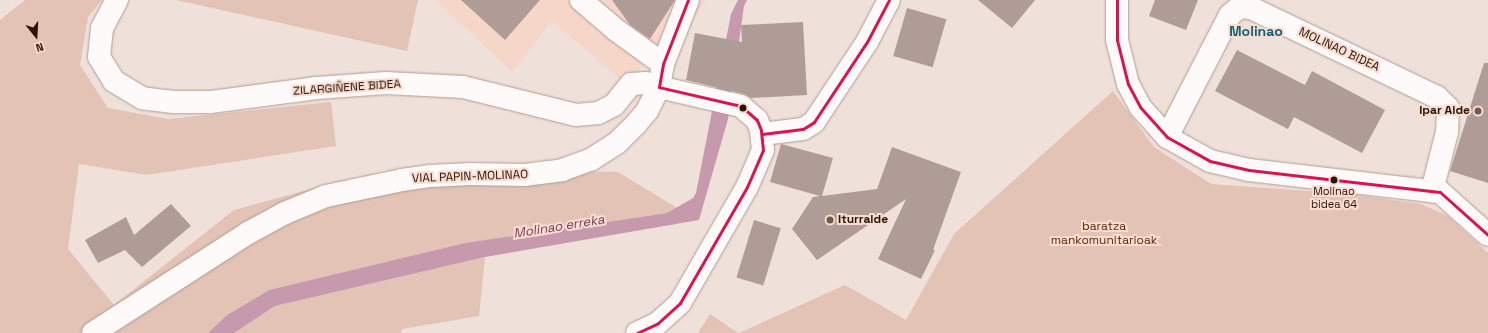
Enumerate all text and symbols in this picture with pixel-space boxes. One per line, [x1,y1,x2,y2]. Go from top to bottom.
north arrow [16,16,56,56]
district label: Molinao [1229,23,1283,39]
street label: MOLINAO BIDEA [1296,25,1382,75]
text: N [34,40,45,55]
street label: ZILARGIÑENE BIDEA [293,77,401,99]
unlabelled marker [738,103,748,113]
place label: Ipar Alde [1419,104,1470,118]
marker: Ipar Alde [1473,106,1483,116]
street label: VIAL PAPIN-MOLINAO [412,168,528,186]
marker: Molinao bidea 64 [1329,175,1339,185]
place label: Molinao bidea 64 [1311,185,1357,211]
water label: Molinao erreka [513,212,605,242]
place label: Iturralde [838,213,888,227]
marker: Iturralde [825,215,835,225]
park label: baratza mankomunitarioak [1051,220,1157,248]

